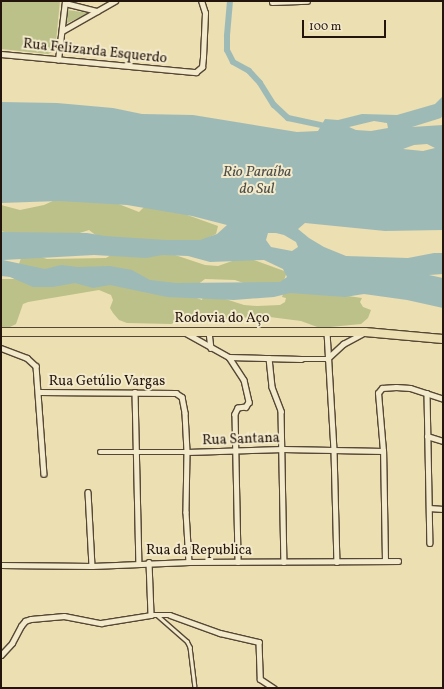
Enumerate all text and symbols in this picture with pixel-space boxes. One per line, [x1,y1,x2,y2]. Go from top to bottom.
scale bar [304,12,388,38]
text: 100 m [309,19,341,35]
street label: Rua Felizarda Esquerdo [22,36,168,68]
water label: Rio Paraíba do Sul [223,163,291,198]
street label: Rodovia do Aço [175,311,269,327]
street label: Rua Getúlio Vargas [49,374,165,390]
street label: Rua Santana [202,430,280,450]
street label: Rua da Republica [146,543,252,559]

